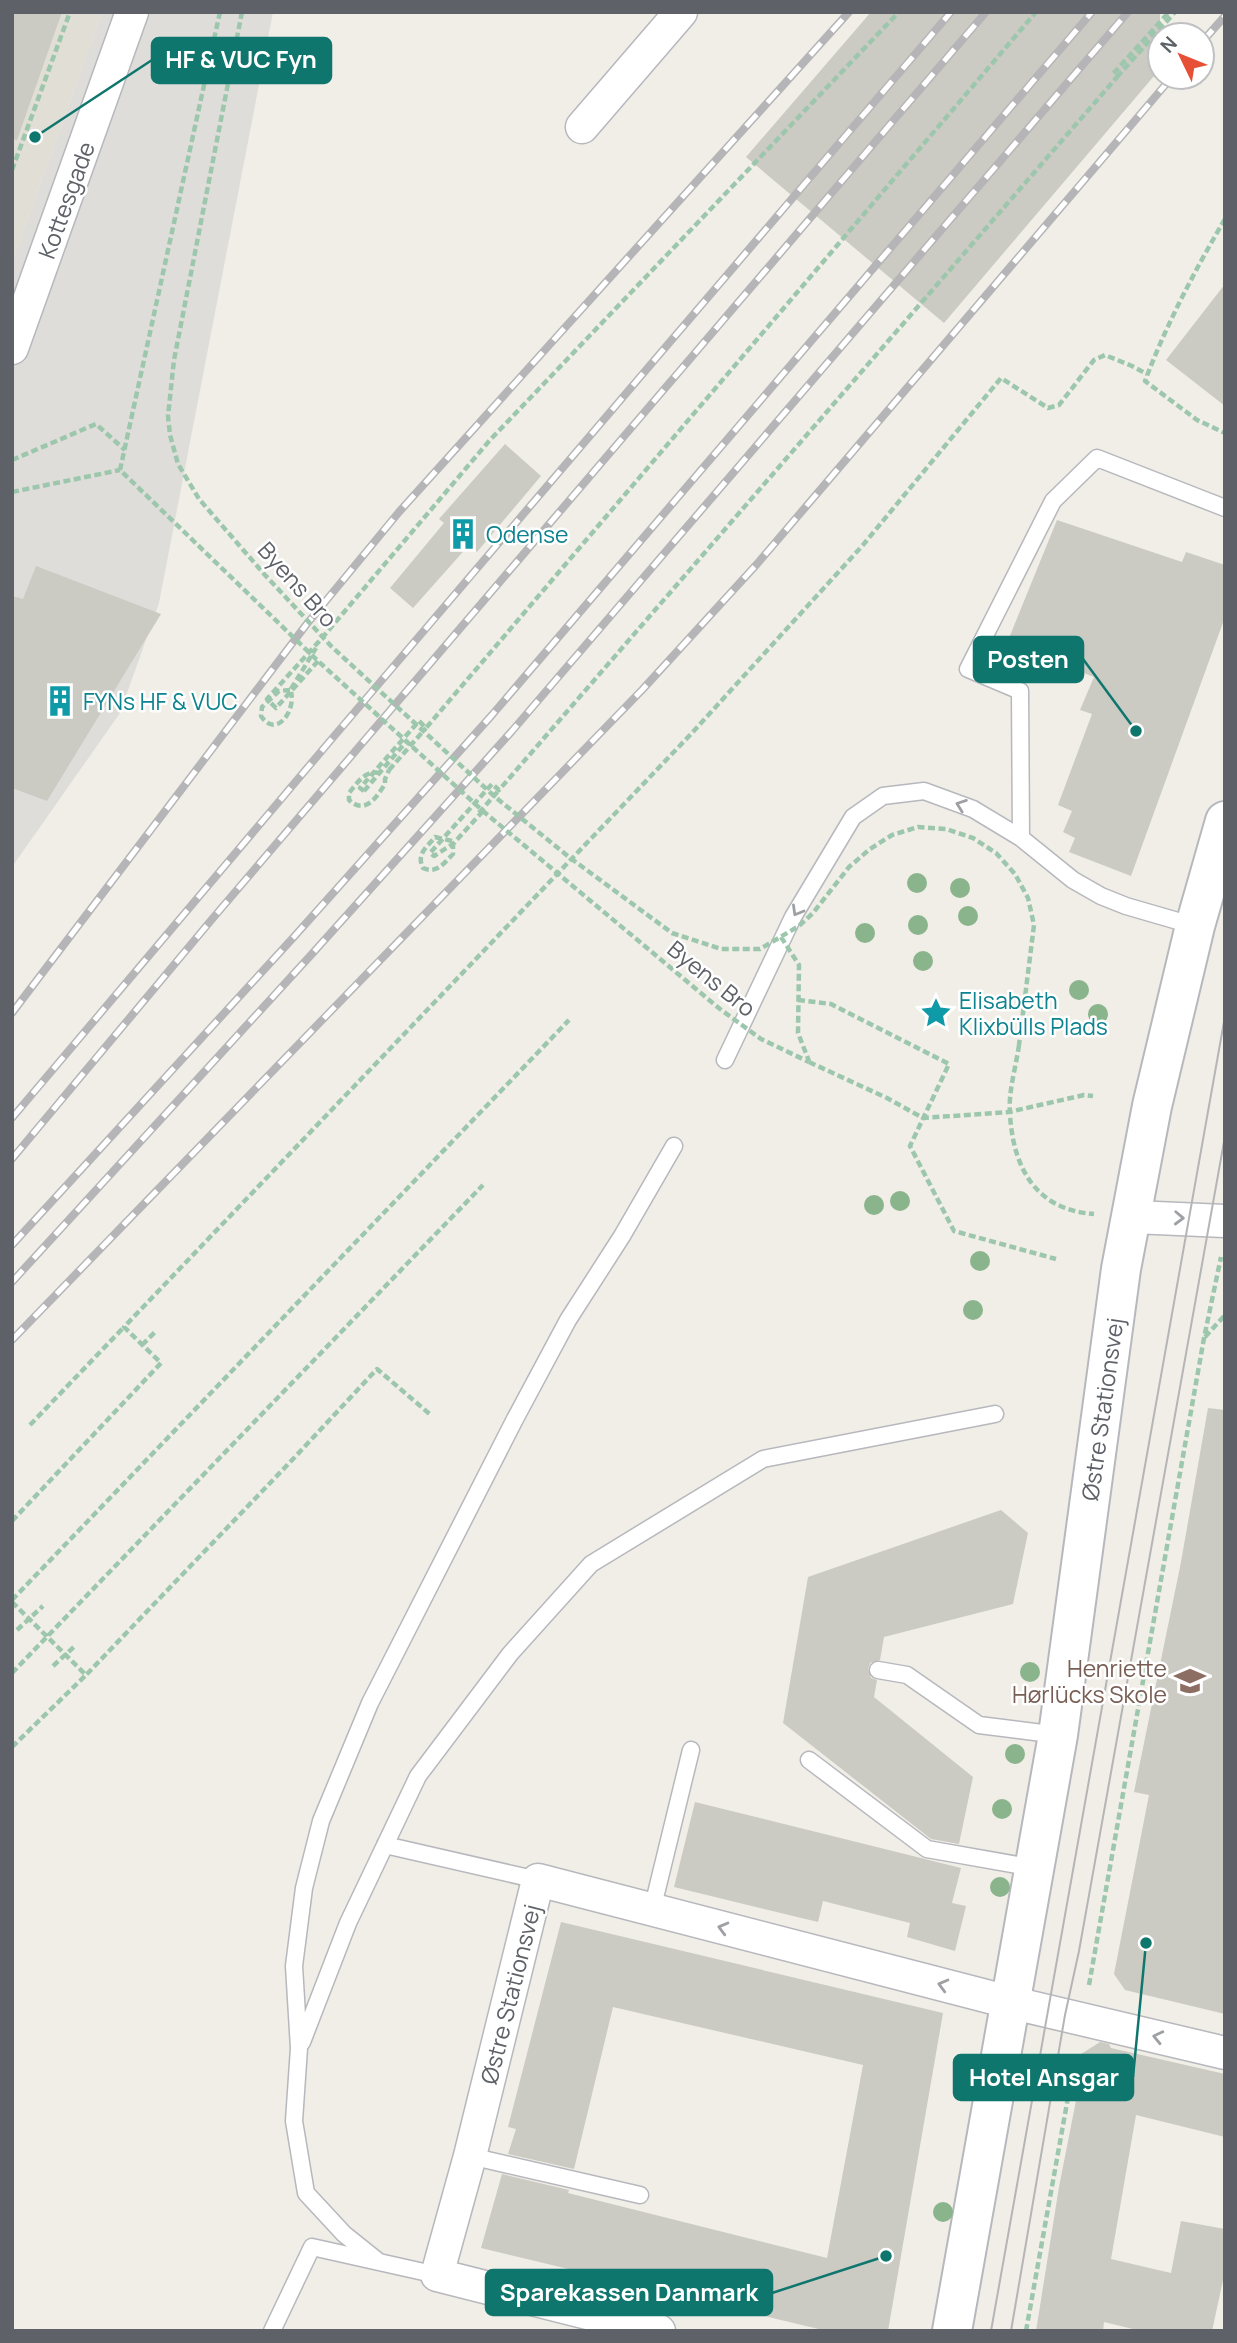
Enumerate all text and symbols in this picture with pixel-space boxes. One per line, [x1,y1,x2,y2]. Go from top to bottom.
north arrow [1146,21,1216,91]
text: N [1154,31,1183,58]
callout: HF & VUC Fyn [152,38,331,83]
text: HF & VUC Fyn [165,42,317,75]
street label: Kottesgade [30,137,102,263]
building icon: Odense [446,517,480,551]
place label: Odense [486,518,569,550]
street label: Byens Bro [251,534,345,634]
callout: Posten [974,637,1083,682]
text: Posten [987,642,1069,675]
building icon: FYNs HF & VUC [43,684,77,718]
place label: FYNs HF & VUC [83,685,238,717]
one-way arrow [956,799,968,813]
one-way arrow [792,904,805,917]
street label: Byens Bro [661,933,763,1023]
place label: Elisabeth Klixbülls Plads [959,984,1108,1042]
place icon: Elisabeth Klixbülls Plads [919,996,953,1030]
one-way arrow [1174,1211,1185,1226]
street label: Østre Stationsvej [1073,1316,1131,1502]
place label: Henriette Hørlücks Skole [1012,1652,1167,1710]
school or university icon: Henriette Hørlücks Skole [1173,1664,1207,1698]
street label: Østre Stationsvej [472,1901,548,2087]
one-way arrow [717,1922,729,1936]
one-way arrow [938,1979,950,1993]
one-way arrow [1152,2031,1164,2046]
callout: Hotel Ansgar [954,2055,1133,2100]
text: Hotel Ansgar [969,2060,1119,2093]
callout: Sparekassen Danmark [486,2270,772,2315]
text: Sparekassen Danmark [500,2275,759,2308]

